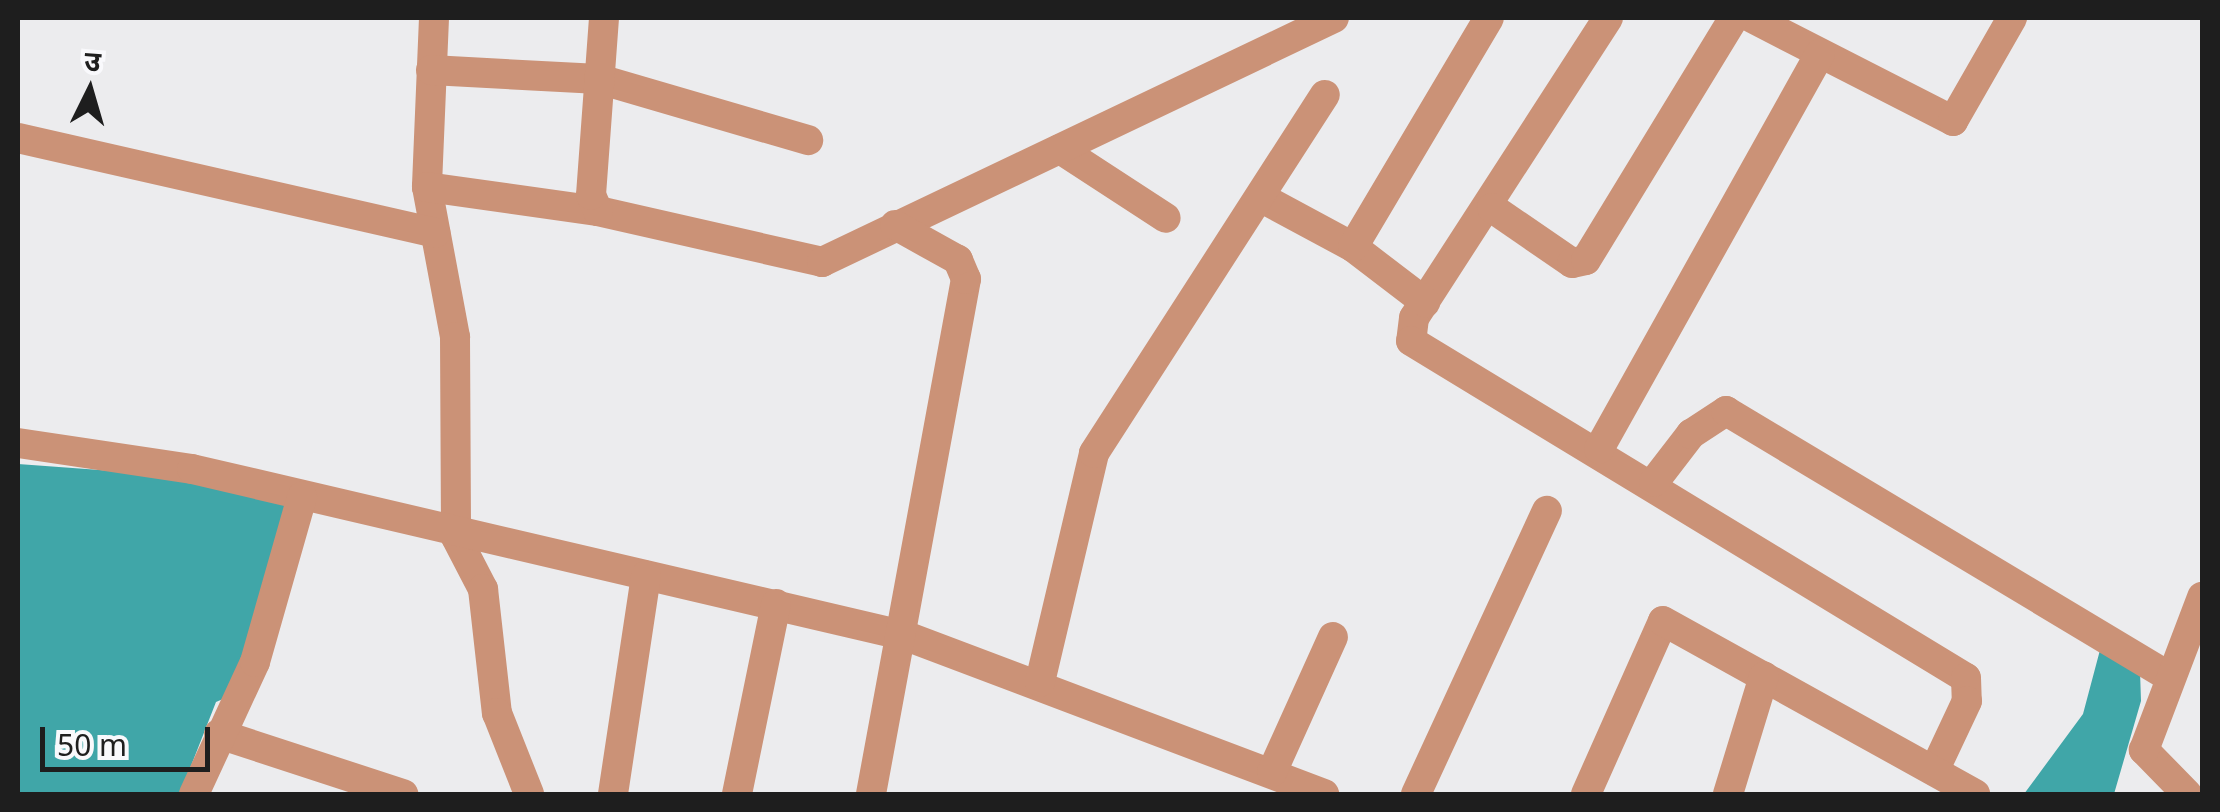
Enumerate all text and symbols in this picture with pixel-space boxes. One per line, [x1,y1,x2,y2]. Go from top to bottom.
north arrow [40,40,140,140]
text: उ [83,40,102,80]
scale bar [45,707,215,769]
text: 50 m [57,724,127,765]

